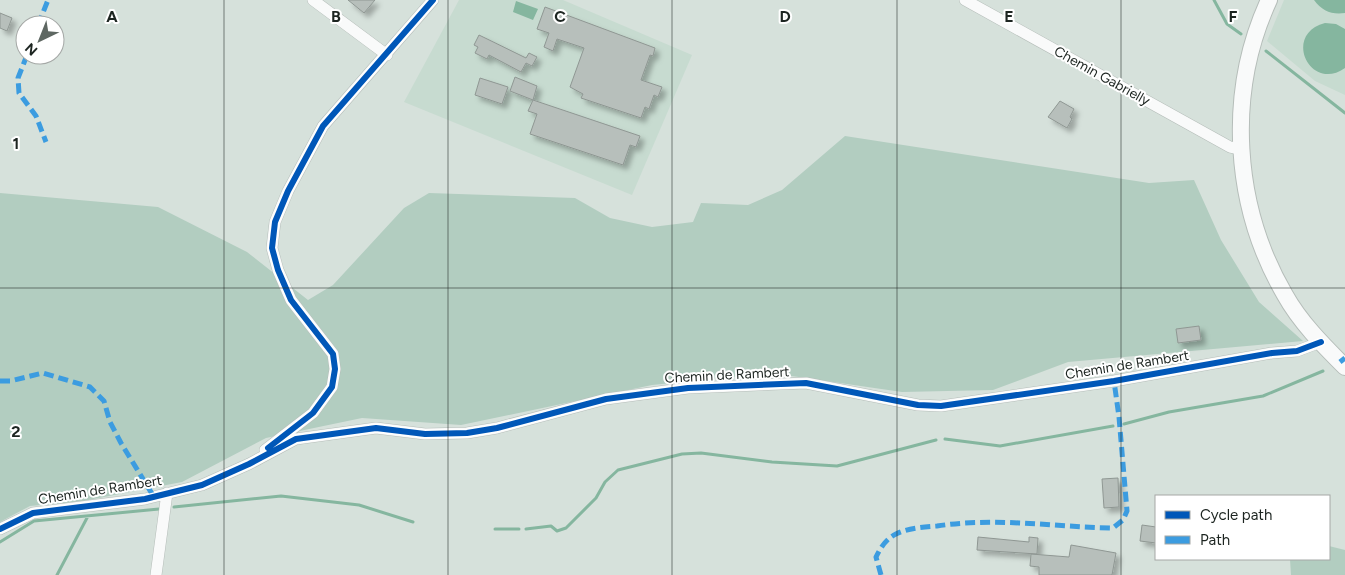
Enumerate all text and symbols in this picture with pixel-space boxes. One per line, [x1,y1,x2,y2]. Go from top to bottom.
text: A [106,7,118,26]
text: B [331,7,341,26]
text: C [554,7,566,26]
text: D [779,7,791,26]
text: E [1004,7,1014,26]
text: F [1229,7,1238,26]
north arrow [15,15,65,65]
text: N [22,39,41,59]
street label: Chemin Gabrielly [1051,43,1154,110]
text: 1 [13,134,19,153]
street label: Chemin de Rambert [1064,347,1190,383]
street label: Chemin de Rambert [664,363,790,387]
text: 2 [11,422,21,441]
street label: Chemin de Rambert [37,472,163,508]
legend [1155,495,1330,560]
text: Cycle path [1200,506,1272,524]
text: Path [1200,531,1230,549]

